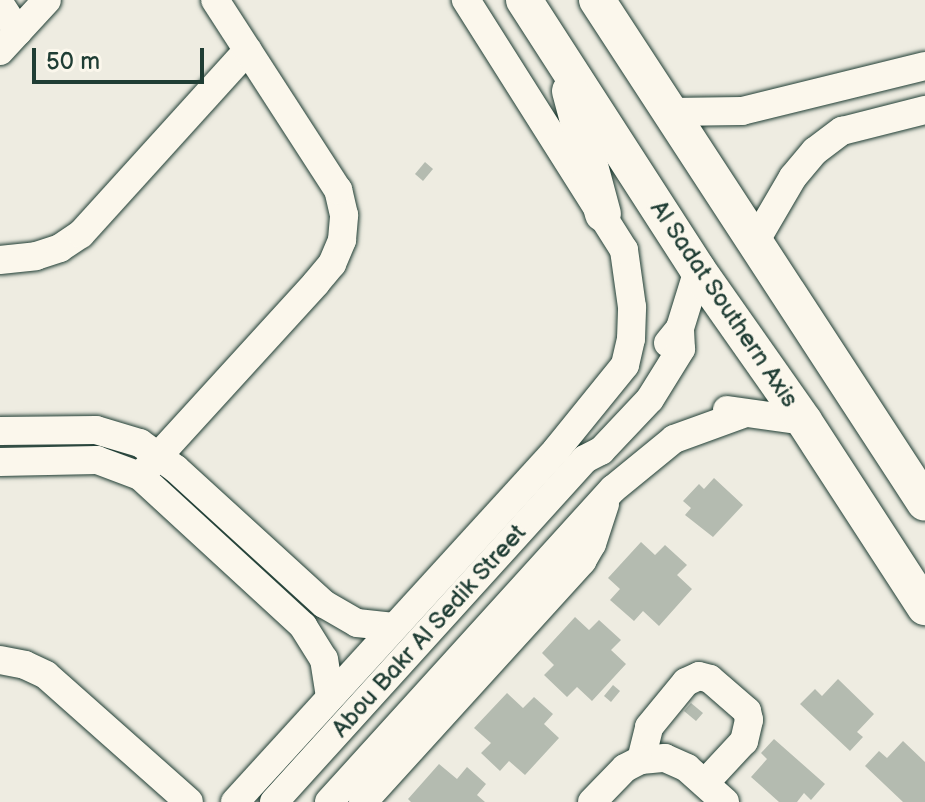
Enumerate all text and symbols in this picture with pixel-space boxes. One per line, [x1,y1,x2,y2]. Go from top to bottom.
scale bar [36,32,208,82]
text: 50 m [46,47,100,76]
street label: Al Sadat Southern Axis [644,195,804,413]
street label: Abou Bakr Al Sedik Street [326,518,532,744]

